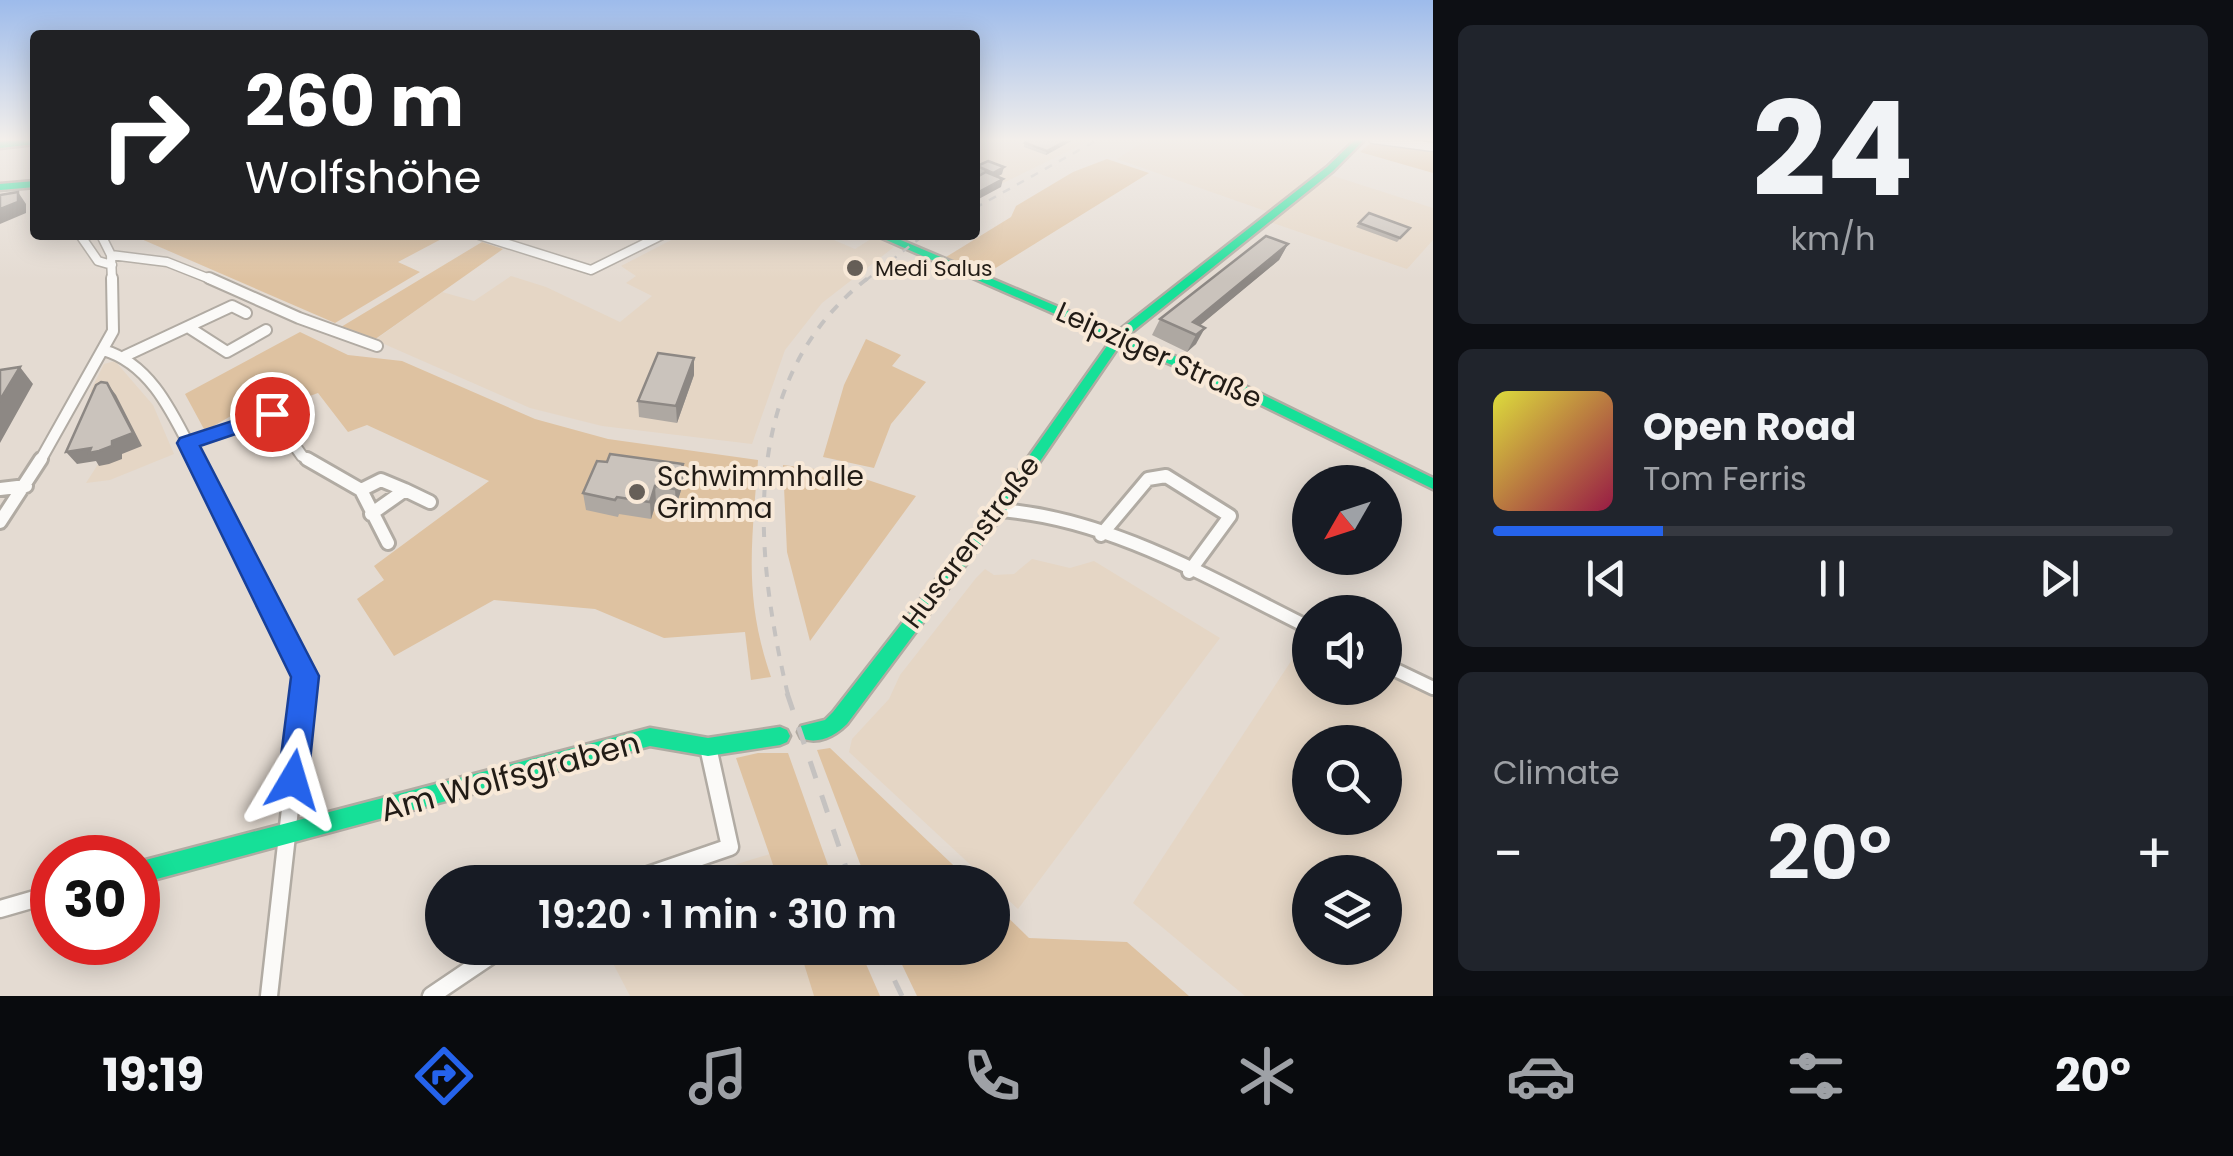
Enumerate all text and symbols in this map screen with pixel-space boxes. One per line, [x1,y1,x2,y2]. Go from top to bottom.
text: 260 m [245,52,464,151]
text: 24 [1752,58,1914,241]
icon: right [80,70,210,200]
text: Wolfshöhe [245,146,481,209]
text: km/h [1790,216,1876,261]
place label: Medi Salus [875,253,993,284]
marker: Medi Salus [844,257,866,279]
street label: Leipziger Straße [1050,292,1268,418]
pin [230,372,315,457]
icon: arrive [245,387,300,442]
text: Open Road [1643,400,1856,453]
street label: Husarenstraße [893,448,1049,636]
text: Tom Ferris [1643,456,1807,501]
place label: Schwimmhalle Grimma [657,457,864,528]
north arrow [1292,465,1402,575]
map controls [1292,465,1402,965]
marker: Schwimmhalle Grimma [626,481,648,503]
icon: previous [1579,551,1634,606]
icon: pause [1805,551,1860,606]
icon: next [2032,551,2087,606]
button: sound [1292,595,1402,705]
street label: Am Wolfsgraben [375,720,645,832]
button: search [1292,725,1402,835]
position arrow [241,728,345,832]
text: Climate [1493,750,1620,795]
text: 20° [1767,800,1892,905]
text: − [1493,815,1523,892]
text: + [2135,815,2173,892]
speed limit sign: 30 [30,835,160,965]
button: layers [1292,855,1402,965]
text: 19:20 · 1 min · 310 m [538,888,897,941]
icon: directions [409,1041,479,1111]
icon: music [683,1041,753,1111]
icon: phone [957,1041,1027,1111]
icon: climate [1232,1041,1302,1111]
icon: car [1506,1041,1576,1111]
icon: filters [1781,1041,1851,1111]
text: 19:19 [102,1044,204,1107]
text: 20° [2055,1044,2131,1107]

